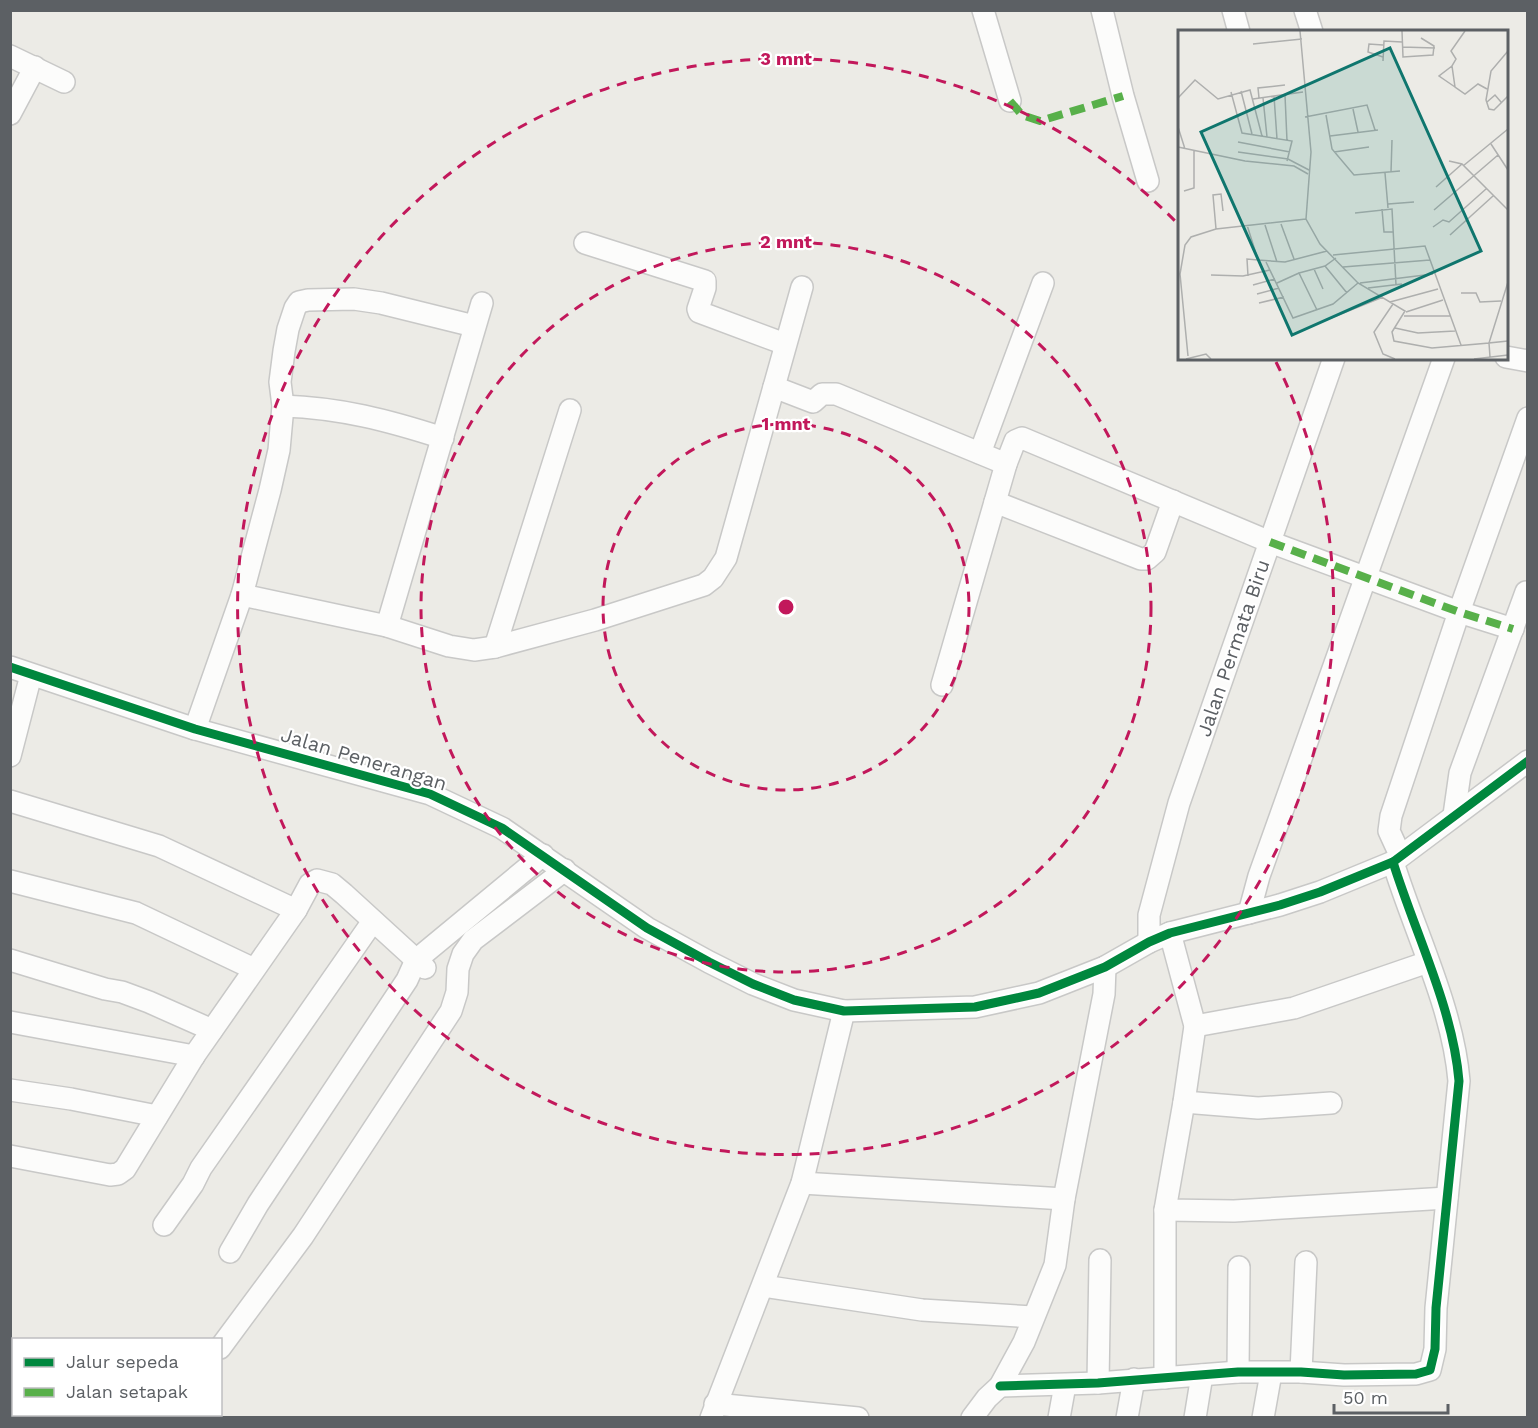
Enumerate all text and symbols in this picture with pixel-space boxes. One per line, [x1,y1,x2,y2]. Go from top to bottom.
inset map [1178,30,1508,360]
text: 3 mnt [760,48,812,69]
text: 2 mnt [760,231,812,252]
text: 1 mnt [762,413,811,434]
street label: Jalan Permata Biru [1191,556,1275,740]
centre of rings [776,597,796,617]
street label: Jalan Penerangan [278,722,450,796]
legend [12,1338,222,1416]
text: Jalur sepeda [66,1351,179,1372]
scale bar [1334,1377,1448,1415]
text: Jalan setapak [66,1381,188,1402]
text: 50 m [1343,1387,1388,1408]

